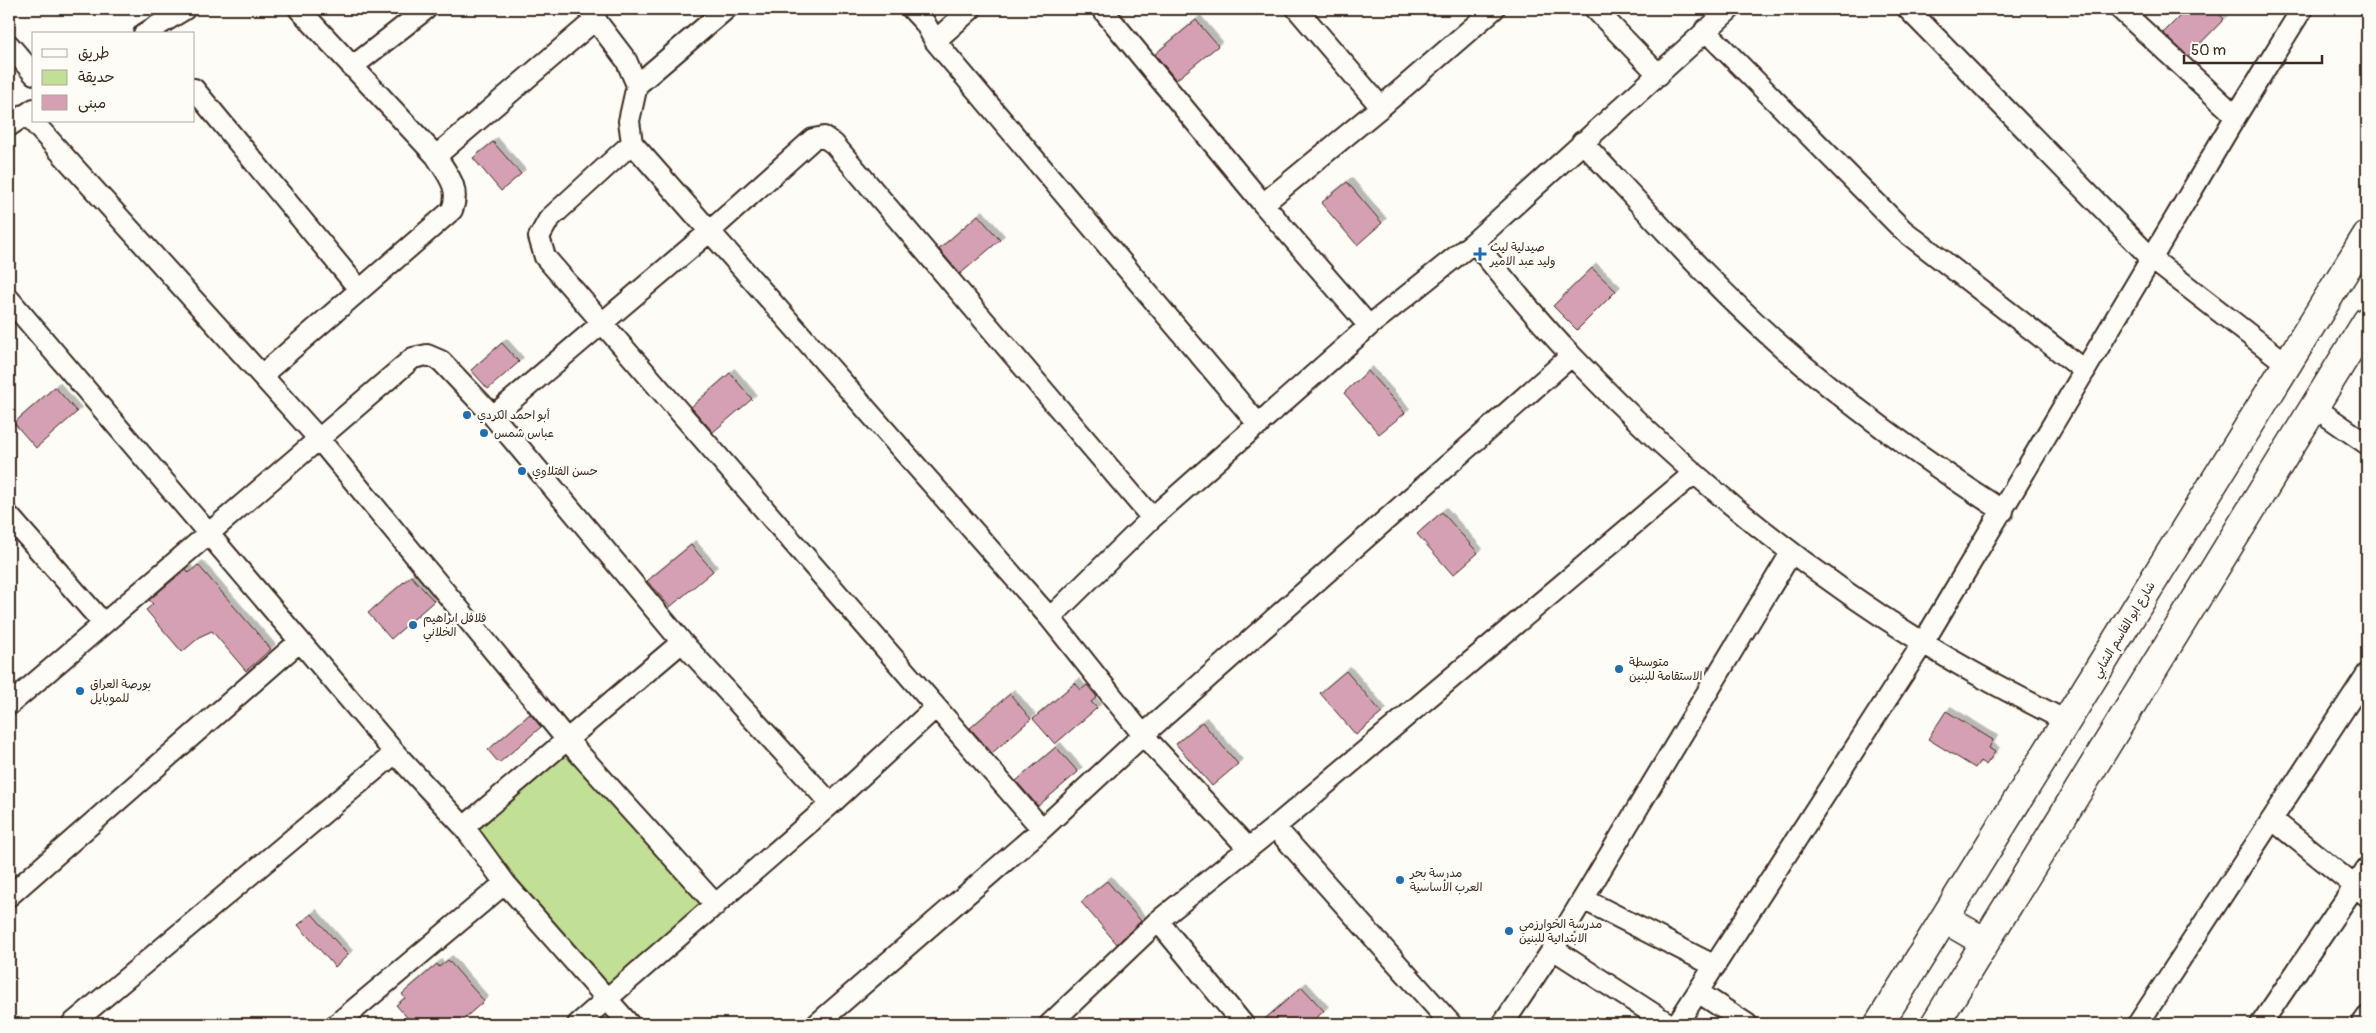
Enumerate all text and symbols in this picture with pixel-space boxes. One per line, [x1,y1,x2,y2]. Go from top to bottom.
legend [32,32,195,122]
scale bar [2184,32,2321,64]
text: 50 m [2191,41,2226,60]
text: طريق [78,44,110,63]
text: حديقة [78,68,115,87]
text: مبنى [78,94,106,113]
place label: صيدلية ليث وليد عبد الامير [1489,240,1556,269]
marker: صيدلية ليث وليد عبد الامير [1474,248,1486,260]
place label: أبو احمد الكردي [477,408,550,424]
marker: أبو احمد الكردي [461,409,473,421]
place label: عباس شمس [494,426,554,441]
marker: عباس شمس [478,427,490,439]
place label: حسن الفتلاوي [532,464,598,480]
marker: حسن الفتلاوي [516,465,528,477]
street label: شارع ابو القاسم الشابي [2089,579,2161,682]
place label: فلافل ابراهيم الخلاني [423,611,486,643]
marker: فلافل ابراهيم الخلاني [407,619,419,631]
place label: متوسطة الاستقامة للبنين [1629,655,1702,684]
marker: متوسطة الاستقامة للبنين [1613,663,1625,675]
place label: بورصة العراق للموبايل [90,677,151,706]
marker: بورصة العراق للموبايل [74,685,86,697]
place label: مدرسة بحر العرب الأساسية [1409,866,1482,895]
marker: مدرسة بحر العرب الأساسية [1394,874,1406,886]
place label: مدرسة الخوارزمي الابتدائية للبنين [1519,917,1602,946]
marker: مدرسة الخوارزمي الابتدائية للبنين [1503,925,1515,937]

